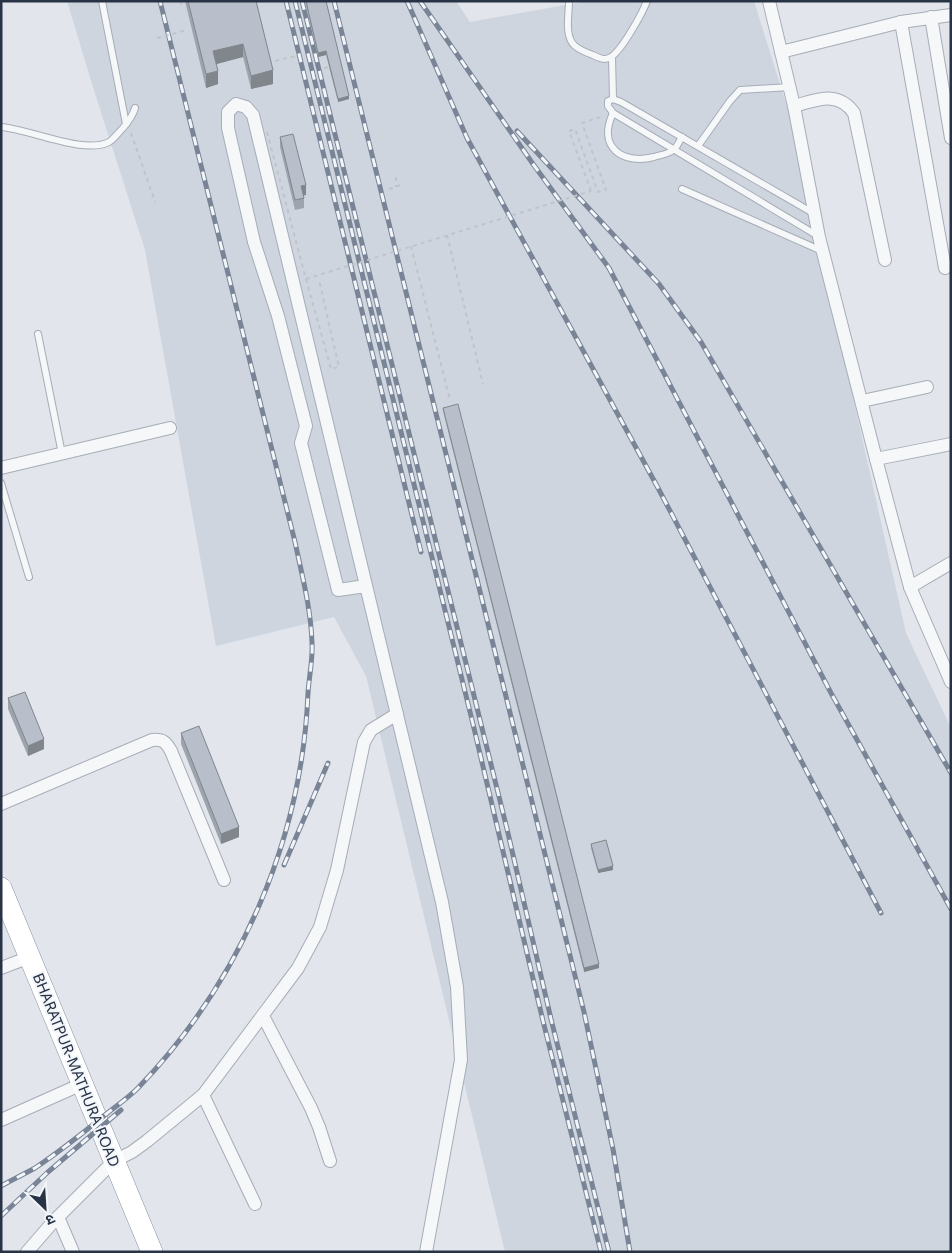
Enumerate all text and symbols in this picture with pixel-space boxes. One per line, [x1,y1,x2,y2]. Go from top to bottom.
street label: BHARATPUR-MATHURA ROAD [29,970,125,1170]
north arrow [20,1183,70,1233]
text: उ [42,1210,58,1231]

